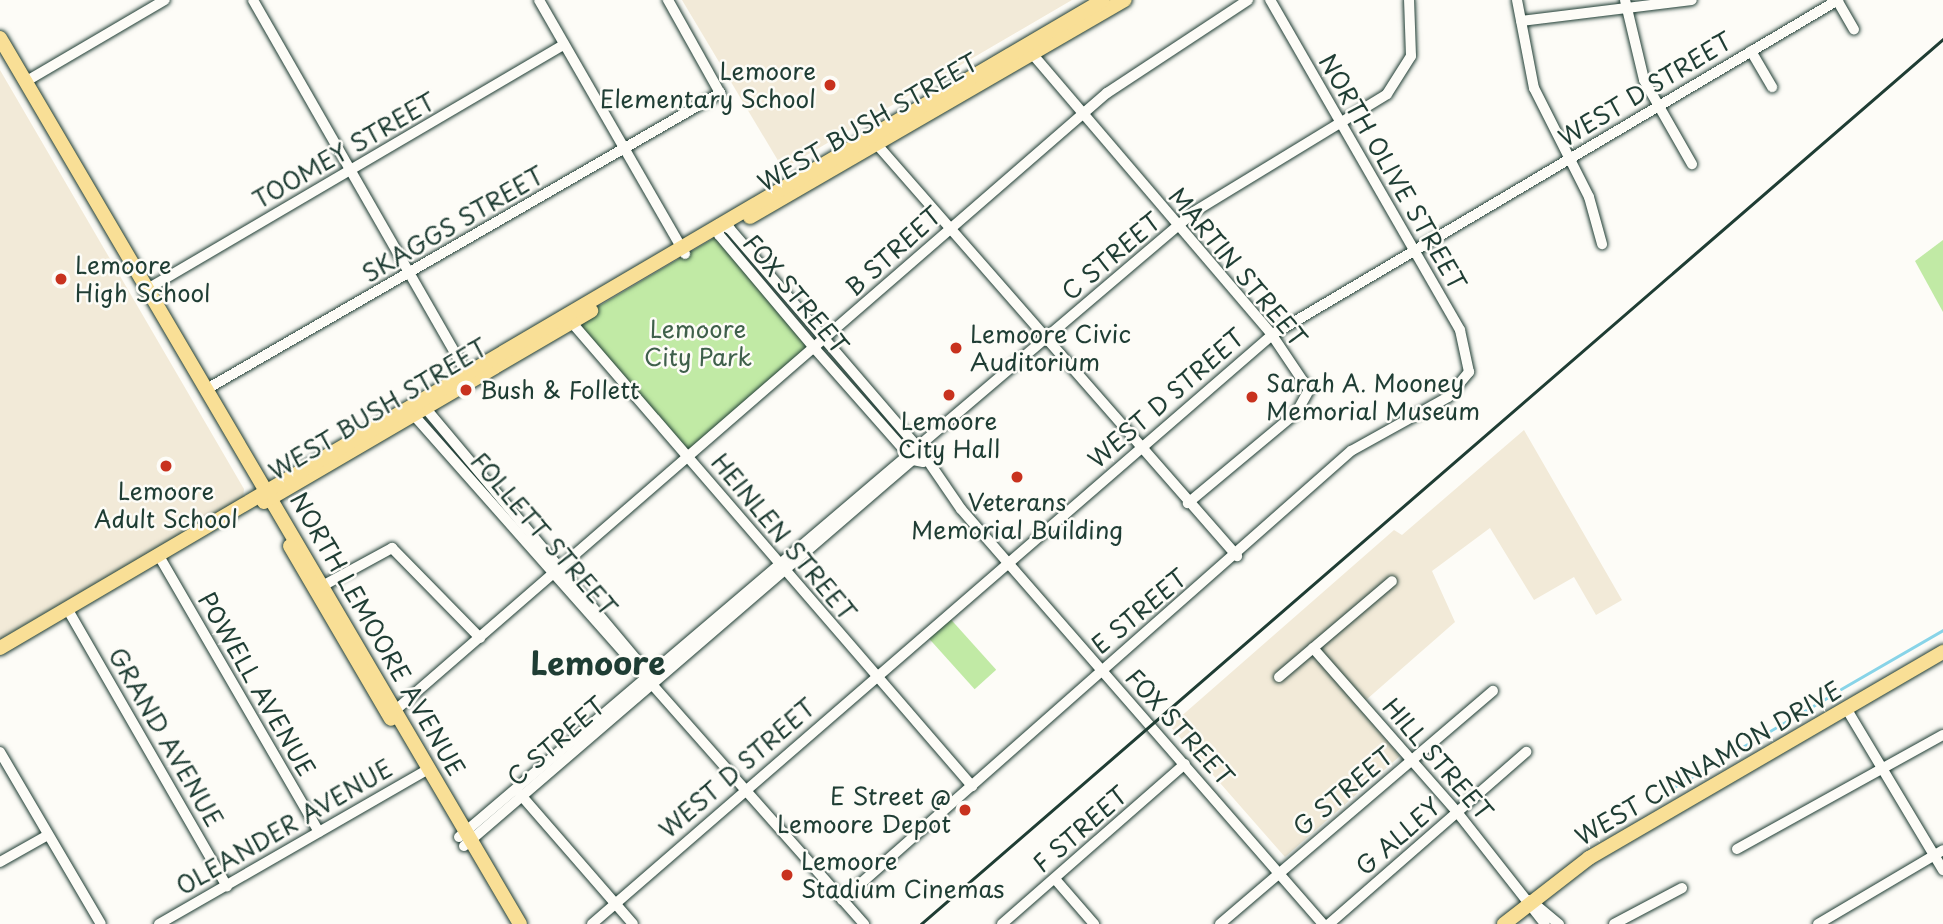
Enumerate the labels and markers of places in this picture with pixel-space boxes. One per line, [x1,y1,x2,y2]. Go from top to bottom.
place label: Lemoore Elementary School [600,57,816,113]
marker: Lemoore Elementary School [822,77,838,93]
place label: Lemoore High School [75,251,212,307]
marker: Lemoore High School [53,271,69,287]
place label: Lemoore Civic Auditorium [970,320,1131,376]
marker: Lemoore Civic Auditorium [948,340,964,356]
place label: Sarah A. Mooney Memorial Museum [1266,369,1479,425]
place label: Bush & Follett [480,376,641,404]
marker: Bush & Follett [458,382,474,398]
marker: Lemoore City Hall [941,387,957,403]
marker: Sarah A. Mooney Memorial Museum [1244,389,1260,405]
place label: Lemoore City Hall [897,407,1001,463]
marker: Lemoore Adult School [158,458,174,474]
marker: Veterans Memorial Building [1009,469,1025,485]
place label: Lemoore Adult School [94,477,238,533]
place label: Veterans Memorial Building [911,488,1123,544]
place label: E Street @ Lemoore Depot [777,782,951,838]
marker: E Street @ Lemoore Depot [957,802,973,818]
place label: Lemoore Stadium Cinemas [801,847,1004,903]
marker: Lemoore Stadium Cinemas [779,867,795,883]

